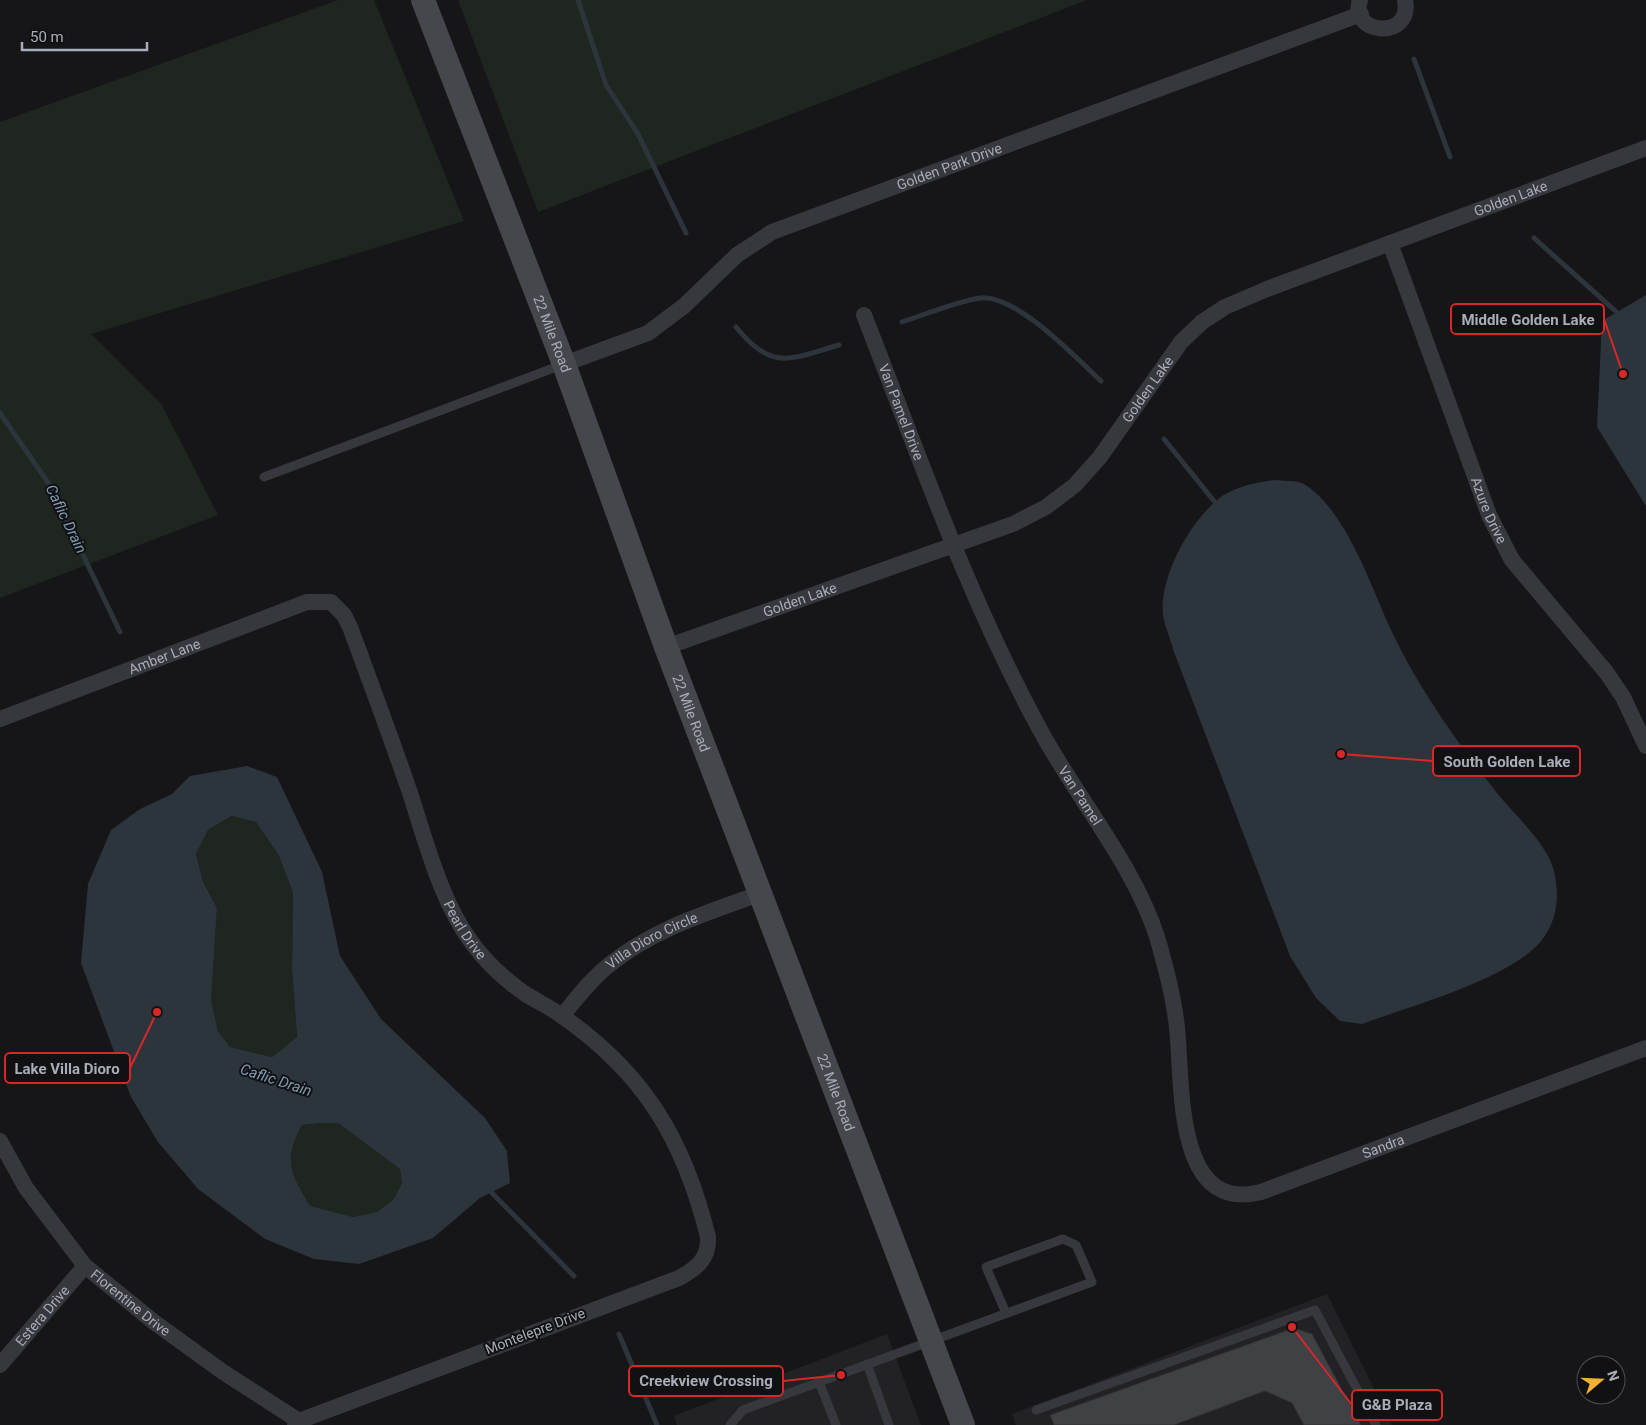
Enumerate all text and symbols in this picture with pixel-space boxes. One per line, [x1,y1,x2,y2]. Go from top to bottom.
scale bar [22,20,148,52]
text: 50 m [30,28,64,46]
street label: Golden Park Drive [895,140,1004,193]
street label: Golden Lake [1472,177,1550,219]
street label: 22 Mile Road [530,293,574,375]
callout: Middle Golden Lake [1451,304,1604,334]
text: Middle Golden Lake [1461,311,1595,329]
street label: Golden Lake [1119,353,1176,425]
street label: Van Pamel Drive [876,362,927,463]
street label: Azure Drive [1468,475,1510,546]
water label: Caflic Drain [42,482,90,556]
street label: Golden Lake [761,579,839,620]
street label: Amber Lane [126,635,202,677]
street label: 22 Mile Road [669,672,713,754]
callout: South Golden Lake [1433,746,1580,776]
text: South Golden Lake [1444,753,1570,771]
street label: Van Pamel [1055,763,1105,828]
street label: Pearl Drive [441,898,490,963]
street label: Villa Dioro Circle [603,909,700,972]
street label: 22 Mile Road [814,1052,858,1133]
callout: Lake Villa Dioro [5,1053,130,1083]
text: Lake Villa Dioro [14,1060,120,1078]
water label: Caflic Drain [238,1060,314,1100]
street label: Sandra [1360,1131,1406,1161]
street label: Florentine Drive [88,1266,173,1339]
street label: Estera Drive [12,1282,73,1349]
street label: Montelepre Drive [483,1305,587,1357]
north arrow [1576,1355,1626,1405]
callout: Creekview Crossing [629,1366,783,1396]
text: N [1604,1368,1622,1383]
text: Creekview Crossing [639,1372,773,1390]
callout: G&B Plaza [1352,1390,1442,1420]
text: G&B Plaza [1362,1396,1432,1414]

